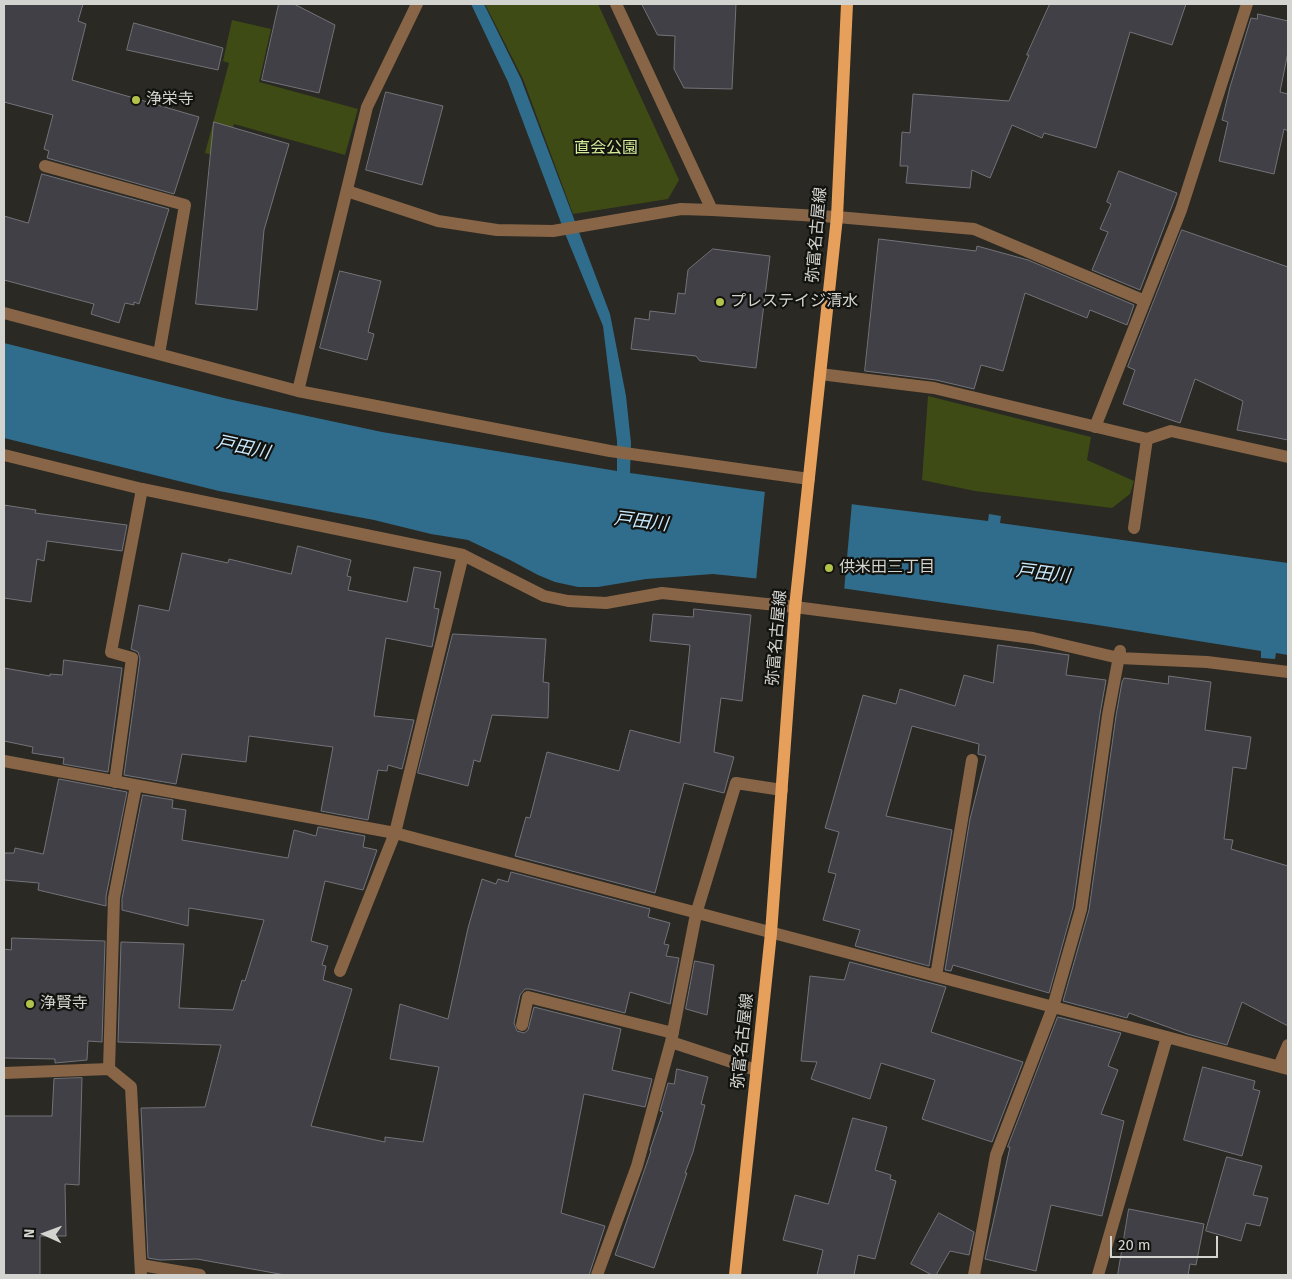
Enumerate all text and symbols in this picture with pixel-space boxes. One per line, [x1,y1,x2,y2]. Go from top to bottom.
place label: 浄栄寺 [146,90,194,110]
marker: 浄栄寺 [130,94,142,106]
park label: 直会公園 [574,139,638,159]
street label: 弥富名古屋線 [803,186,831,284]
place label: プレステイジ清水 [730,292,858,312]
marker: プレステイジ清水 [714,296,726,308]
water label: 戸田川 [214,432,272,464]
water label: 戸田川 [613,508,669,536]
place label: 供米田三丁目 [839,558,935,578]
water label: 戸田川 [1015,560,1071,588]
marker: 供米田三丁目 [823,562,835,574]
street label: 弥富名古屋線 [763,589,791,687]
street label: 弥富名古屋線 [728,992,758,1090]
place label: 浄賢寺 [40,994,88,1014]
marker: 浄賢寺 [24,998,36,1010]
north arrow [20,1209,70,1259]
scale bar [1112,1226,1220,1258]
text: N [21,1229,38,1238]
text: 20 m [1118,1236,1151,1254]

